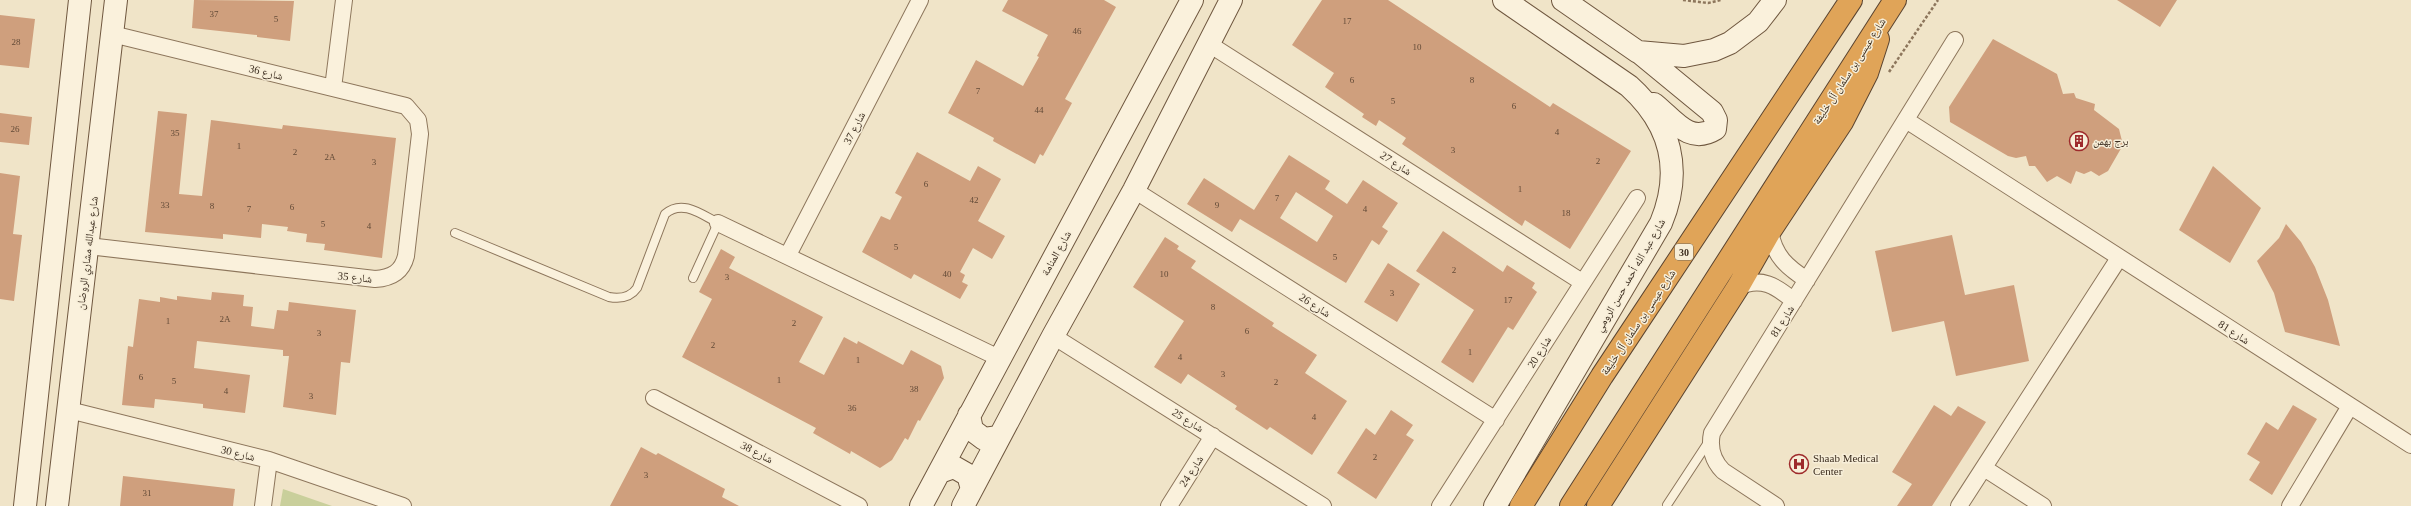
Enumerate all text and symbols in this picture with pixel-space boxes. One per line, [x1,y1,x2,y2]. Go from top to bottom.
house number: 37 [210,9,219,19]
house number: 5 [274,14,279,24]
house number: 17 [1343,16,1352,26]
street label: شارع عيسى بن سلمان آل خليفة [1810,16,1889,127]
house number: 46 [1073,26,1082,36]
house number: 28 [12,37,21,47]
house number: 10 [1413,42,1422,52]
street label: شارع 36 [247,62,284,83]
house number: 6 [1350,75,1355,85]
house number: 8 [1470,75,1475,85]
house number: 7 [976,86,981,96]
house number: 5 [1391,96,1396,106]
house number: 6 [1512,101,1517,111]
house number: 44 [1035,105,1044,115]
street label: شارع 37 [841,110,868,147]
house number: 26 [11,124,20,134]
house number: 4 [1555,127,1560,137]
house number: 35 [171,128,180,138]
building icon: برج بهمن [2068,130,2090,152]
place label: برج بهمن [2093,135,2128,148]
house number: 1 [237,141,241,151]
house number: 3 [1451,145,1456,155]
house number: 2 [293,147,297,157]
street label: شارع 27 [1378,149,1414,178]
house number: 2A [325,152,336,162]
house number: 2 [1596,156,1600,166]
house number: 3 [372,157,377,167]
house number: 6 [924,179,929,189]
house number: 1 [1518,184,1522,194]
house number: 7 [1275,193,1280,203]
house number: 42 [970,195,979,205]
street label: شارع عبدالله مشاري الروضان [74,196,103,311]
house number: 33 [161,200,170,210]
house number: 9 [1215,200,1220,210]
house number: 8 [210,201,215,211]
house number: 6 [290,202,295,212]
house number: 7 [247,204,252,214]
house number: 4 [1363,204,1368,214]
house number: 18 [1562,208,1571,218]
street label: شارع عبد الله أحمد حسن الرومي [1592,216,1670,335]
house number: 5 [321,219,326,229]
house number: 4 [367,221,372,231]
street label: شارع المنامة [1039,229,1074,278]
house number: 5 [894,242,899,252]
road number: 30 [1675,244,1693,260]
house number: 5 [1333,252,1338,262]
house number: 2 [1452,265,1456,275]
street label: شارع عيسى بن سلمان آل خليفة [1598,267,1679,377]
street label: شارع 35 [337,269,373,286]
house number: 40 [943,269,952,279]
house number: 10 [1160,269,1169,279]
house number: 3 [725,272,730,282]
house number: 3 [1390,288,1395,298]
street label: شارع 26 [1297,291,1333,320]
house number: 17 [1504,295,1513,305]
house number: 8 [1211,302,1216,312]
street label: شارع 81 [1768,303,1797,339]
house number: 2A [220,314,231,324]
house number: 1 [166,316,170,326]
house number: 2 [792,318,796,328]
street label: شارع 81 [2216,318,2252,347]
house number: 6 [1245,326,1250,336]
house number: 3 [317,328,322,338]
street label: شارع 20 [1525,334,1554,370]
house number: 2 [711,340,715,350]
house number: 1 [1468,347,1472,357]
house number: 4 [1178,352,1183,362]
house number: 1 [856,355,860,365]
house number: 3 [1221,369,1226,379]
house number: 6 [139,372,144,382]
house number: 1 [777,375,781,385]
house number: 5 [172,376,177,386]
house number: 2 [1274,377,1278,387]
house number: 38 [910,384,919,394]
house number: 4 [224,386,229,396]
house number: 3 [309,391,314,401]
house number: 36 [848,403,857,413]
street label: شارع 25 [1170,406,1206,435]
house number: 4 [1312,412,1317,422]
street label: شارع 38 [738,439,775,466]
street label: شارع 30 [219,443,256,464]
house number: 2 [1373,452,1377,462]
place label: Shaab Medical Center [1813,452,1879,477]
street label: شارع 24 [1177,453,1206,489]
hospital icon: Shaab Medical Center [1788,453,1810,475]
house number: 3 [644,470,649,480]
house number: 31 [143,488,152,498]

